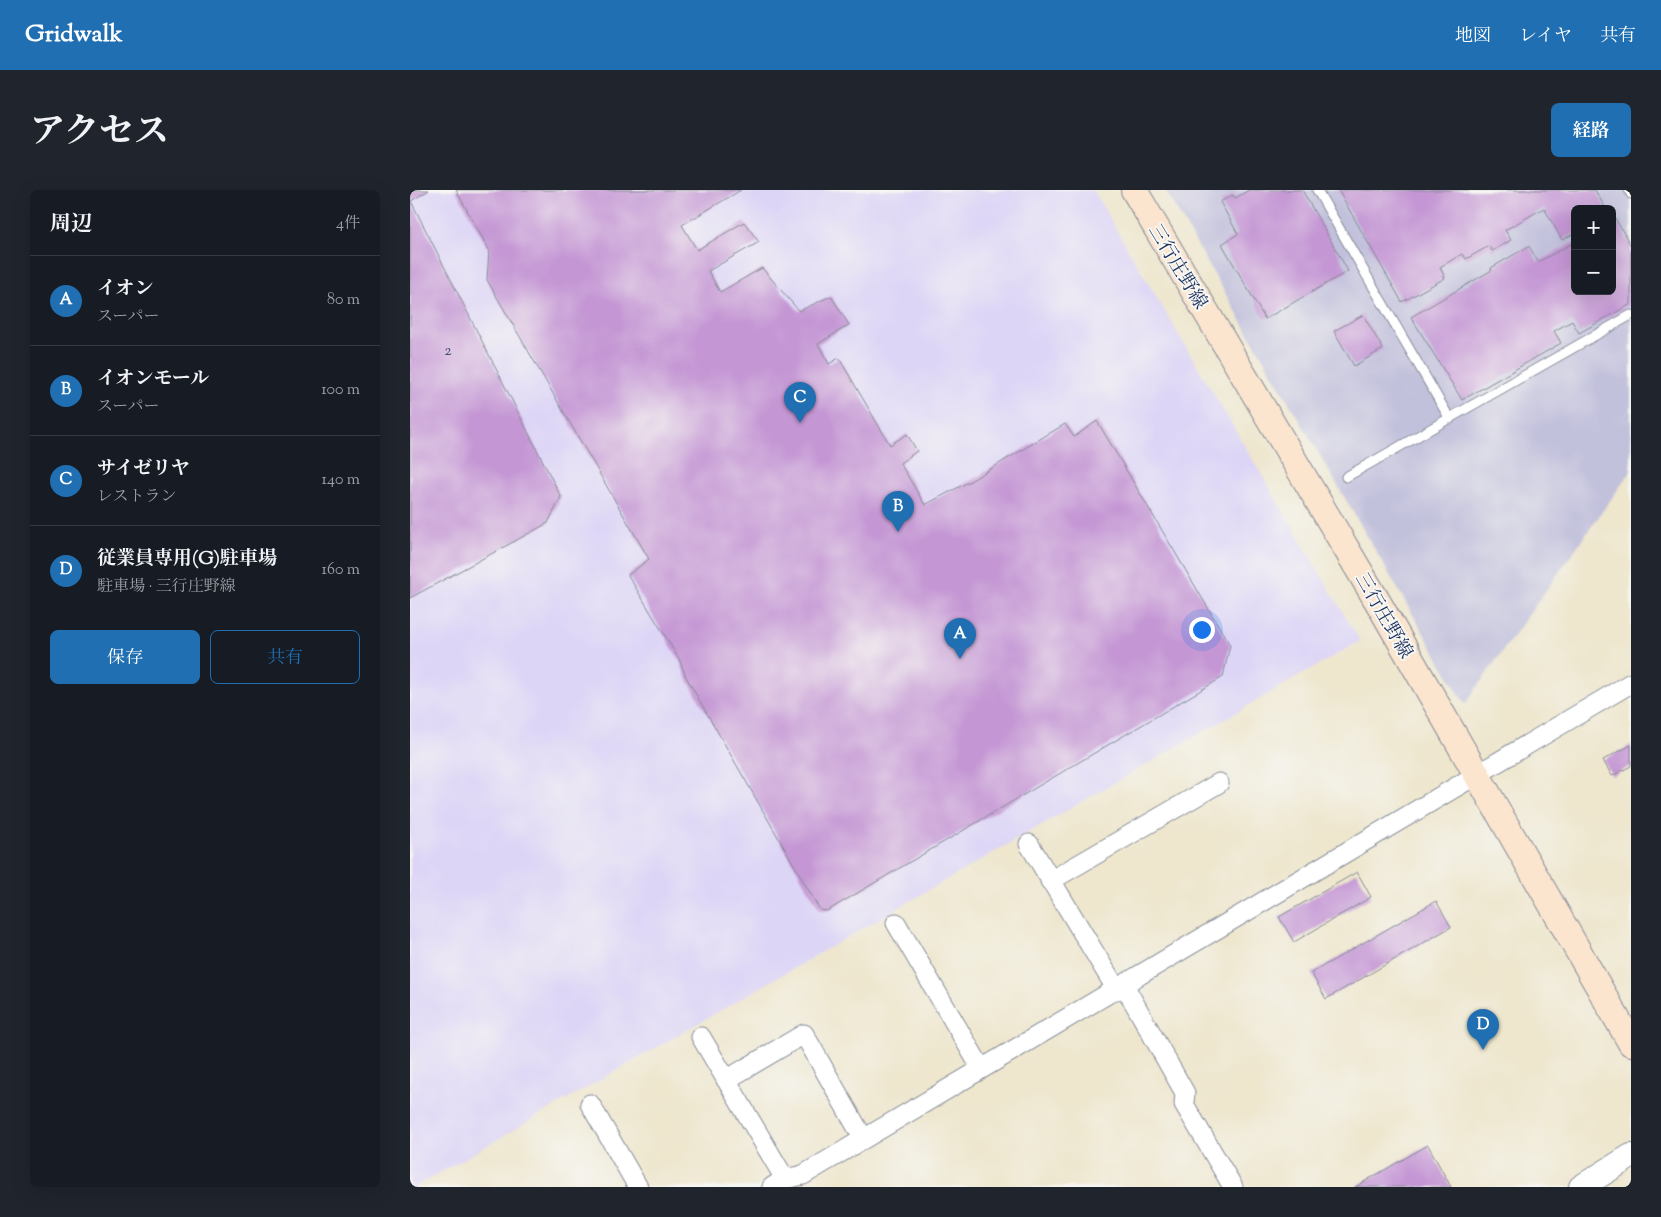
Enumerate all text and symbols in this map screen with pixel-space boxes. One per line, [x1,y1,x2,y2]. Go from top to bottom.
text: Gridwalk [25,18,123,52]
text: 地図 [1455,24,1491,50]
text: レイヤ [1519,24,1572,50]
text: 共有 [1600,24,1636,50]
button: 経路 [1551,103,1631,157]
text: アクセス [30,108,169,159]
map controls [1571,205,1616,295]
button: + [1571,205,1616,250]
text: 周辺 [50,210,92,240]
text: 4件 [336,213,360,236]
street label: 三行庄野線 [1141,220,1213,315]
button: − [1571,250,1616,295]
text: イオン [97,276,153,303]
text: A [60,289,73,312]
text: 80 m [327,289,360,312]
text: スーパー [97,306,159,329]
house number: 2 [444,340,452,363]
text: イオンモール [97,366,209,393]
text: B [61,379,71,402]
text: 100 m [321,379,360,402]
pin: C [784,382,816,423]
text: スーパー [97,396,159,419]
text: サイゼリヤ [97,456,190,483]
text: C [60,469,72,492]
text: 140 m [322,469,360,492]
text: レストラン [97,486,177,509]
pin: B [882,491,914,532]
text: 従業員専用(G)駐車場 [97,546,277,573]
text: D [60,559,72,582]
text: 160 m [322,559,360,582]
street label: 三行庄野線 [1347,568,1418,664]
text: 駐車場 · 三行庄野線 [97,576,236,599]
your location [1189,617,1215,643]
pin: A [944,618,976,659]
button: 保存 [50,630,200,684]
button: 共有 [210,630,360,684]
pin: D [1467,1009,1499,1050]

